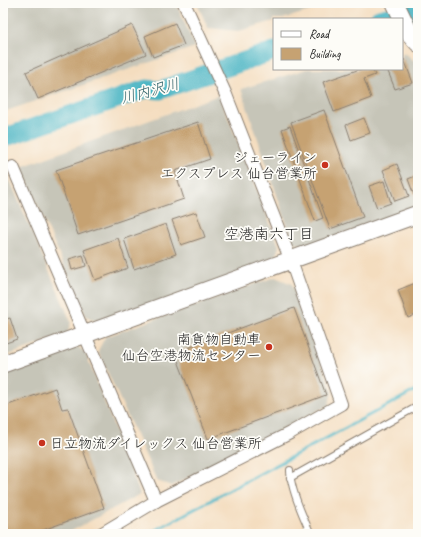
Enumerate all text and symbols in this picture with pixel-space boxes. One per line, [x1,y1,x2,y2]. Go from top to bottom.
legend [273,18,403,70]
text: Road [309,26,331,42]
text: Building [309,46,341,62]
water label: 川内沢川 [119,75,182,108]
place label: ジェーライン エクスプレス 仙台営業所 [160,149,317,182]
marker: ジェーライン エクスプレス 仙台営業所 [320,160,330,170]
district label: 空港南六丁目 [224,225,314,244]
place label: 南貨物自動車 仙台空港物流センター [122,331,261,364]
marker: 南貨物自動車 仙台空港物流センター [264,342,274,352]
place label: 日立物流ダイレックス 仙台営業所 [50,435,262,452]
marker: 日立物流ダイレックス 仙台営業所 [37,438,47,448]

